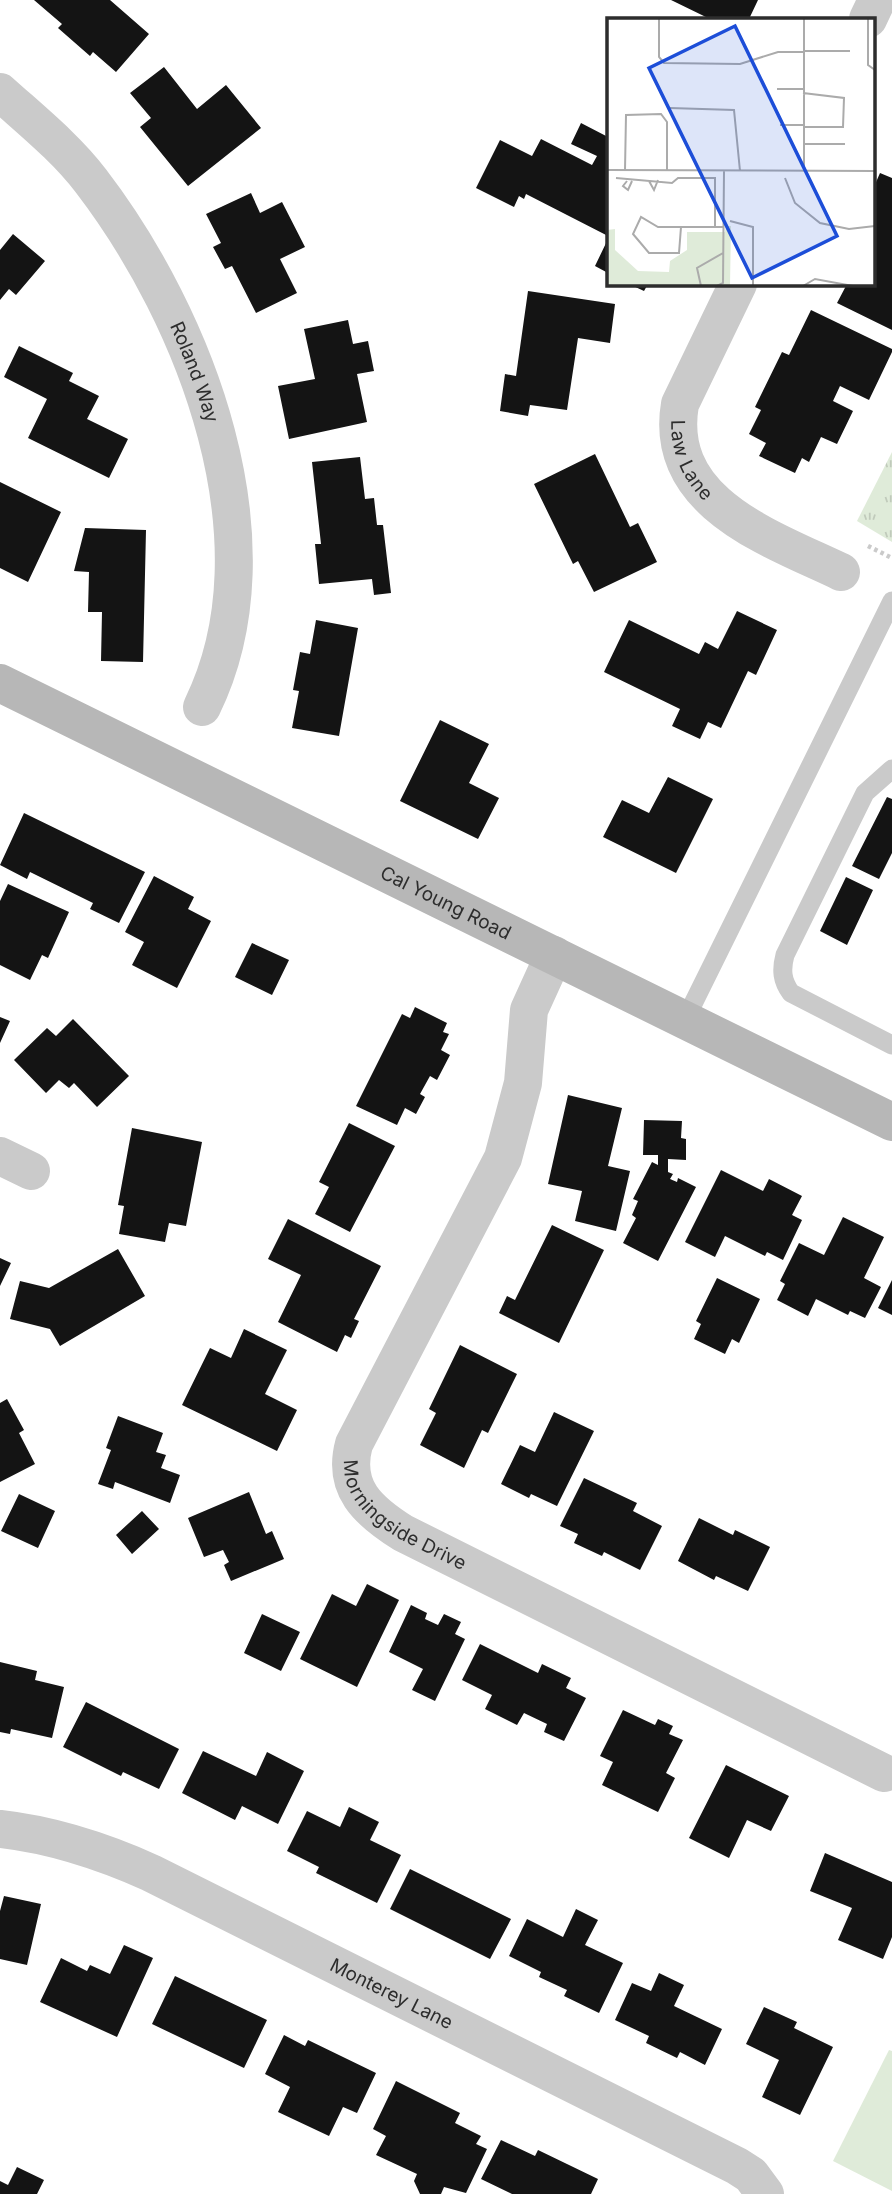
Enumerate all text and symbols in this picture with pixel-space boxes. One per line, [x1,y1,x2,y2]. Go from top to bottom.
inset map [607,18,874,285]
street label: Roland Way [166,318,224,425]
street label: Law Lane [667,420,718,505]
street label: Cal Young Road [377,861,515,944]
street label: Morningside Drive [339,1459,470,1574]
street label: Monterey Lane [326,1953,457,2034]

